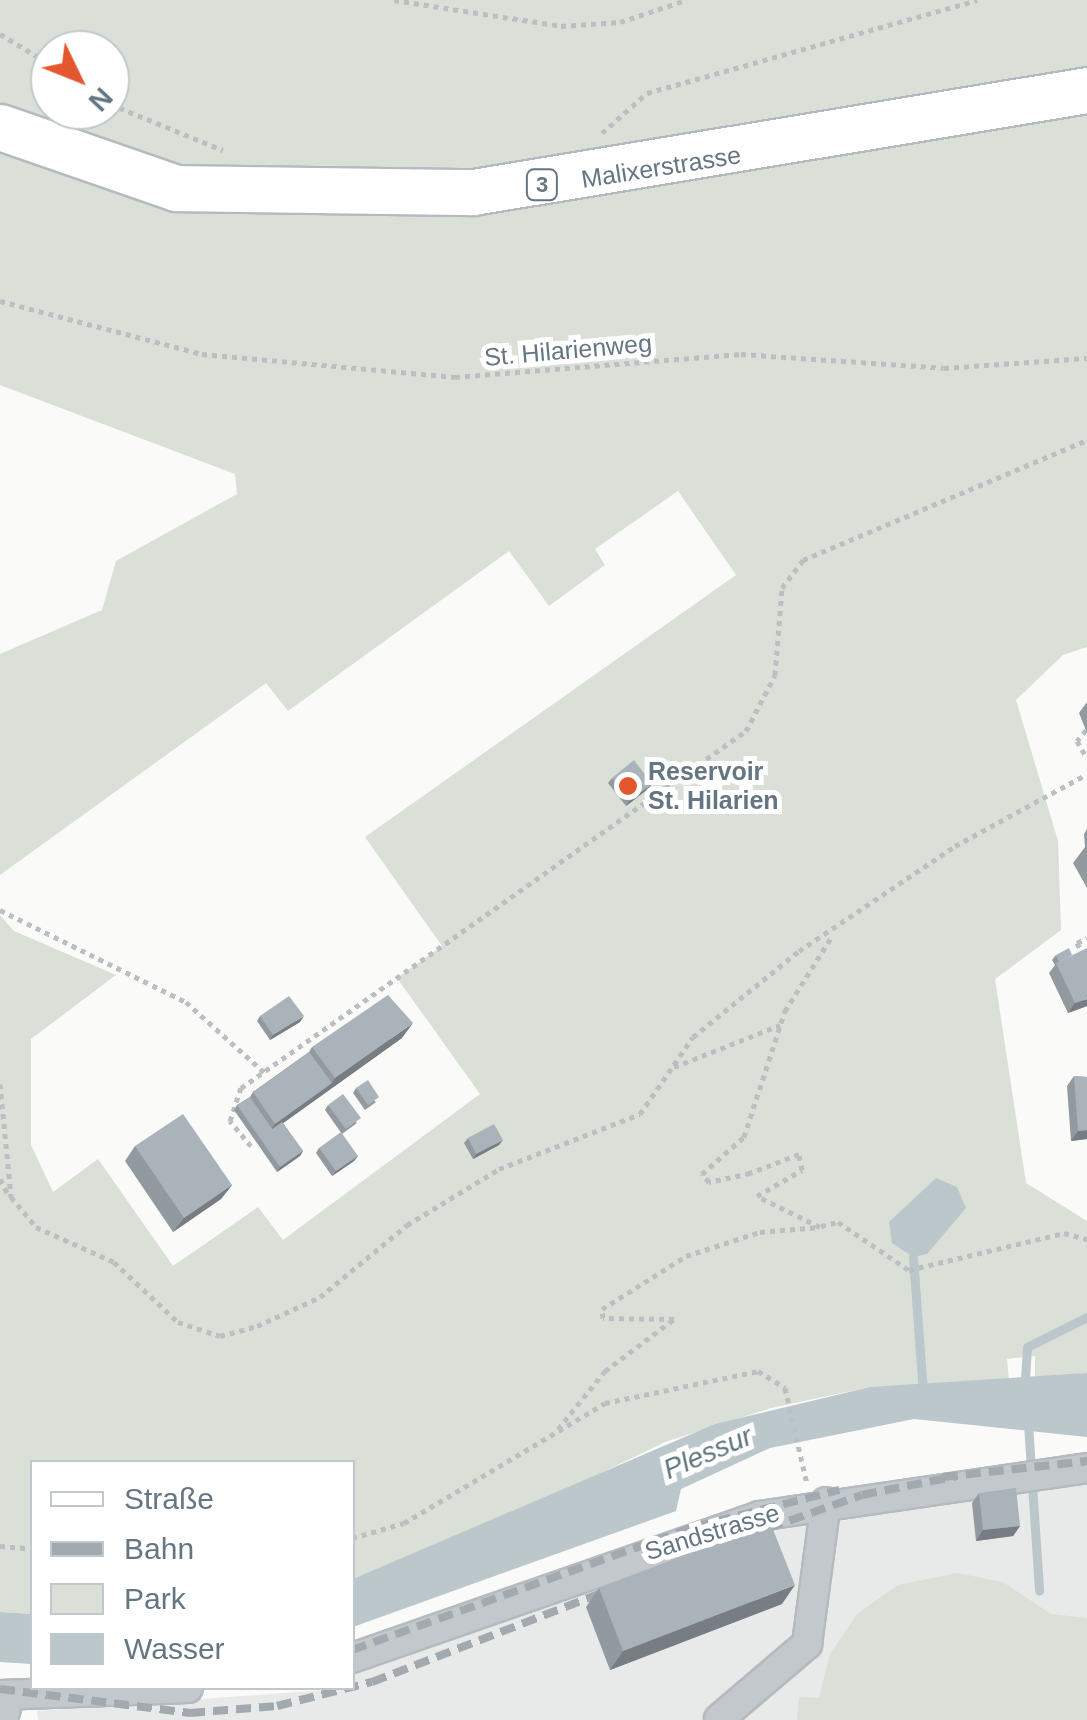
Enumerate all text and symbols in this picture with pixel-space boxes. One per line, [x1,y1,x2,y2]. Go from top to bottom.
north arrow [30,30,130,130]
text: N [83,81,119,117]
street label: Malixerstrasse [579,140,743,194]
road number: 3 [524,168,560,202]
street label: St. Hilarienweg [483,328,653,372]
place label: Reservoir St. Hilarien [648,757,779,816]
marker: Reservoir St. Hilarien [617,775,639,797]
water label: Plessur [658,1419,758,1487]
legend [30,1460,355,1690]
text: Straße [124,1482,214,1515]
street label: Sandstrasse [641,1497,783,1567]
text: Bahn [124,1532,194,1565]
text: Park [124,1582,186,1615]
text: Wasser [124,1632,225,1665]

